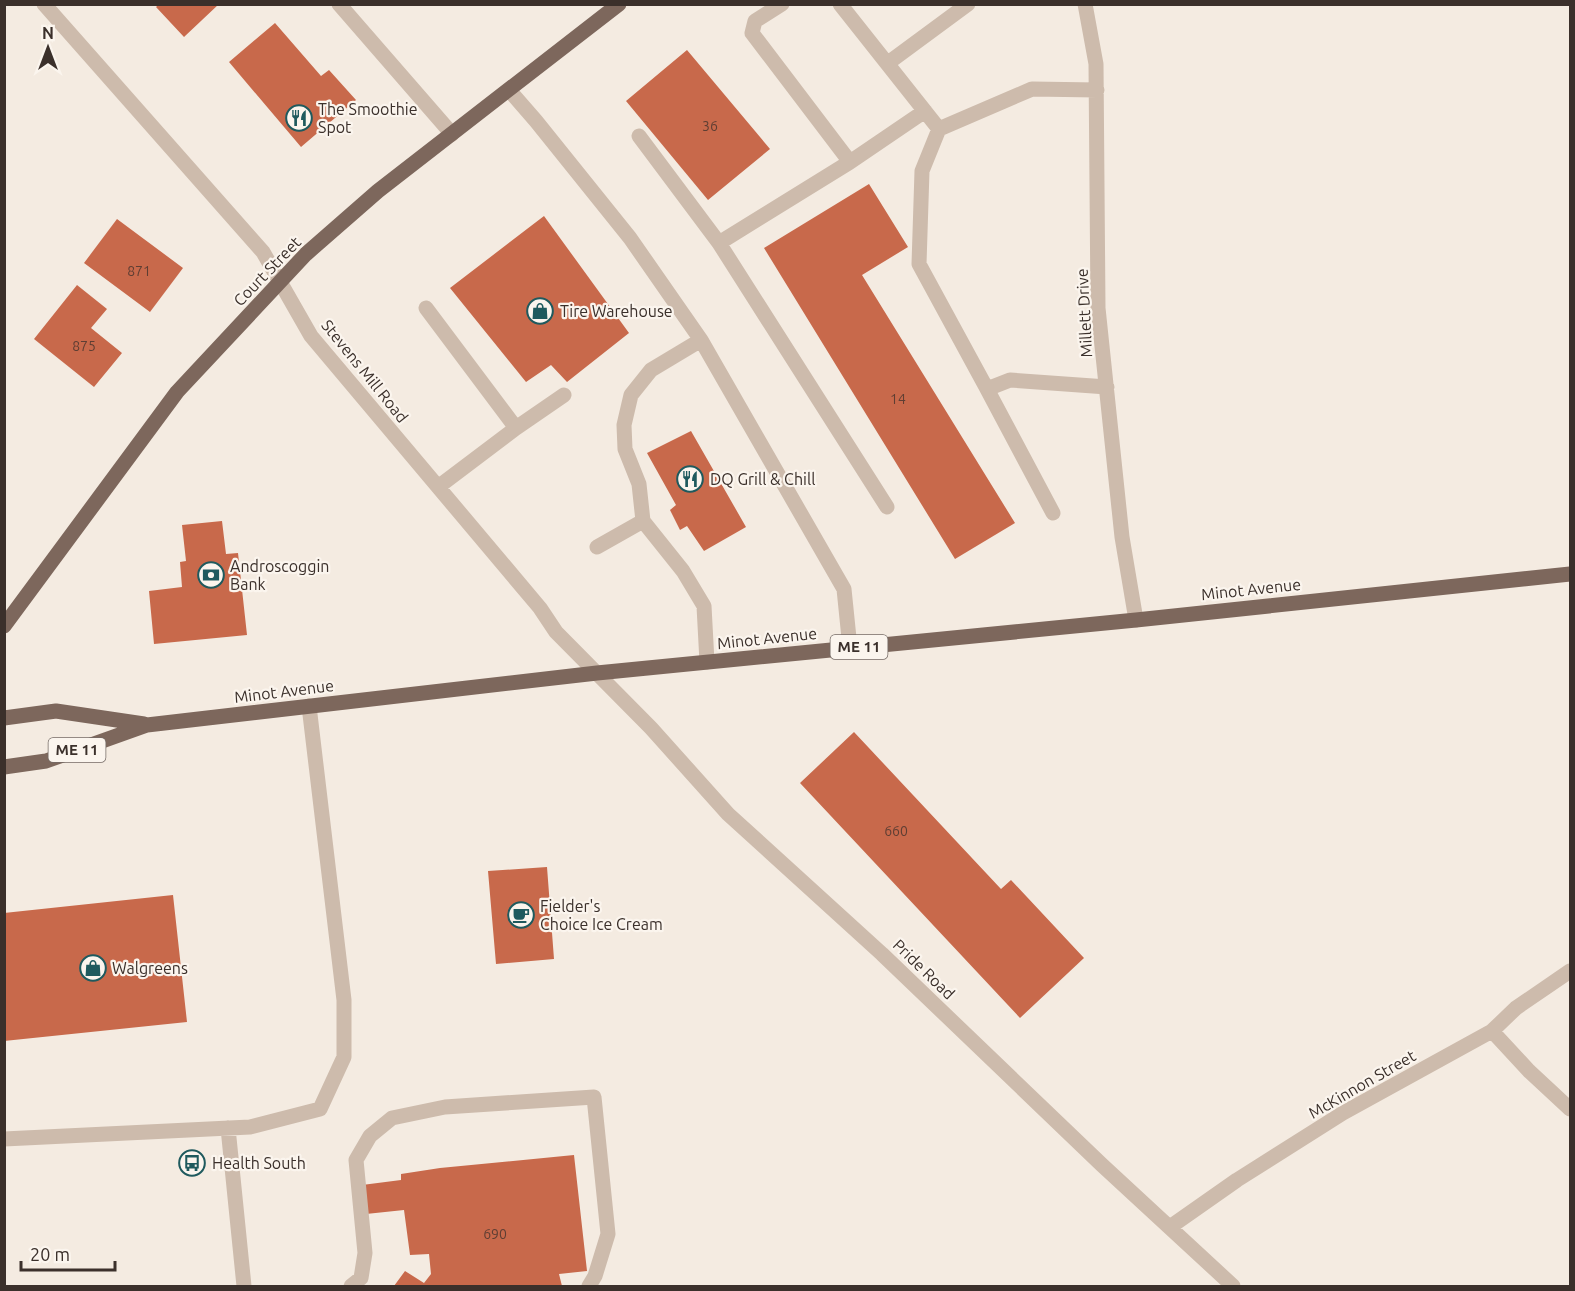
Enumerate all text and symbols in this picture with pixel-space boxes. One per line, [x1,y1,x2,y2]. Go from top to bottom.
north arrow [18,18,78,78]
text: N [42,24,54,42]
place label: The Smoothie Spot [318,100,418,136]
restaurant icon: The Smoothie Spot [284,103,314,133]
house number: 36 [702,118,718,134]
street label: Court Street [230,232,305,309]
house number: 871 [127,263,151,279]
street label: Millett Drive [1073,268,1095,358]
shop icon: Tire Warehouse [525,296,555,326]
place label: Tire Warehouse [560,302,673,320]
street label: Stevens Mill Road [318,316,412,426]
house number: 875 [72,338,96,354]
house number: 14 [890,391,906,407]
restaurant icon: DQ Grill & Chill [675,464,705,494]
place label: DQ Grill & Chill [710,470,815,488]
place label: Androscoggin Bank [230,557,329,593]
bank icon: Androscoggin Bank [196,560,226,590]
street label: Minot Avenue [1200,575,1302,603]
street label: Minot Avenue [716,624,818,652]
road number: ME 11 [830,635,888,659]
street label: Minot Avenue [233,676,335,706]
road number: ME 11 [48,738,106,762]
house number: 660 [884,823,908,839]
place label: Fielder's Choice Ice Cream [540,897,663,933]
cafe icon: Fielder's Choice Ice Cream [506,900,536,930]
street label: Pride Road [890,935,958,1003]
shop icon: Walgreens [78,953,108,983]
place label: Walgreens [112,959,188,977]
street label: McKinnon Street [1305,1046,1419,1122]
bus stop icon: Health South [177,1148,207,1178]
place label: Health South [212,1154,306,1172]
house number: 690 [483,1226,507,1242]
scale bar [21,1234,116,1272]
text: 20 m [30,1244,70,1264]

